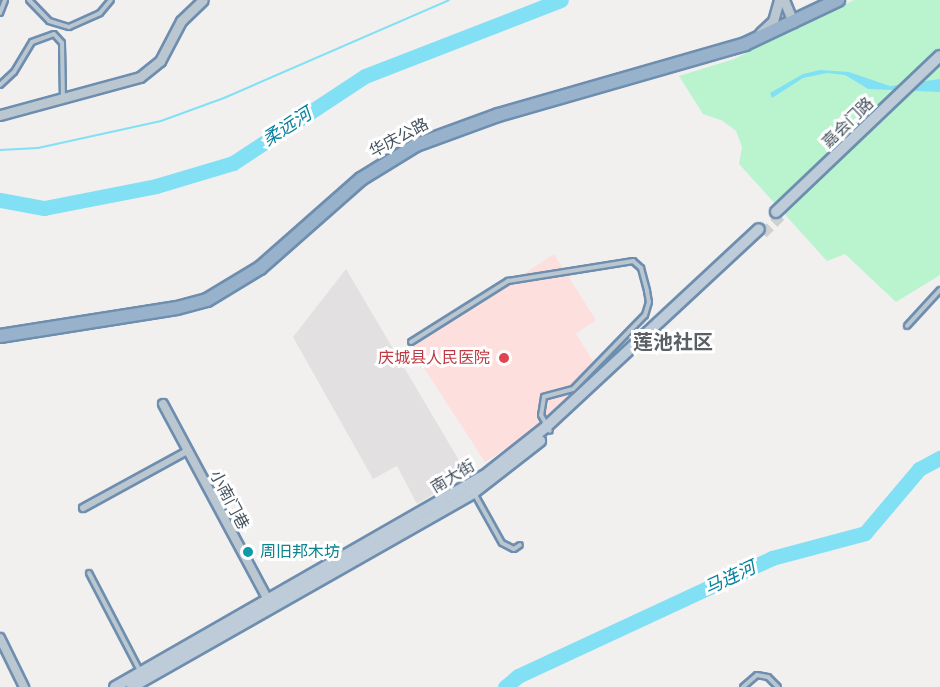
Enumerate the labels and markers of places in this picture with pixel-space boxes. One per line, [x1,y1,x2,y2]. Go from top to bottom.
place label: 庆城县人民医院 [378,348,490,368]
marker: 庆城县人民医院 [495,349,513,367]
place label: 周旧邦木坊 [260,542,340,562]
marker: 周旧邦木坊 [241,545,255,559]

